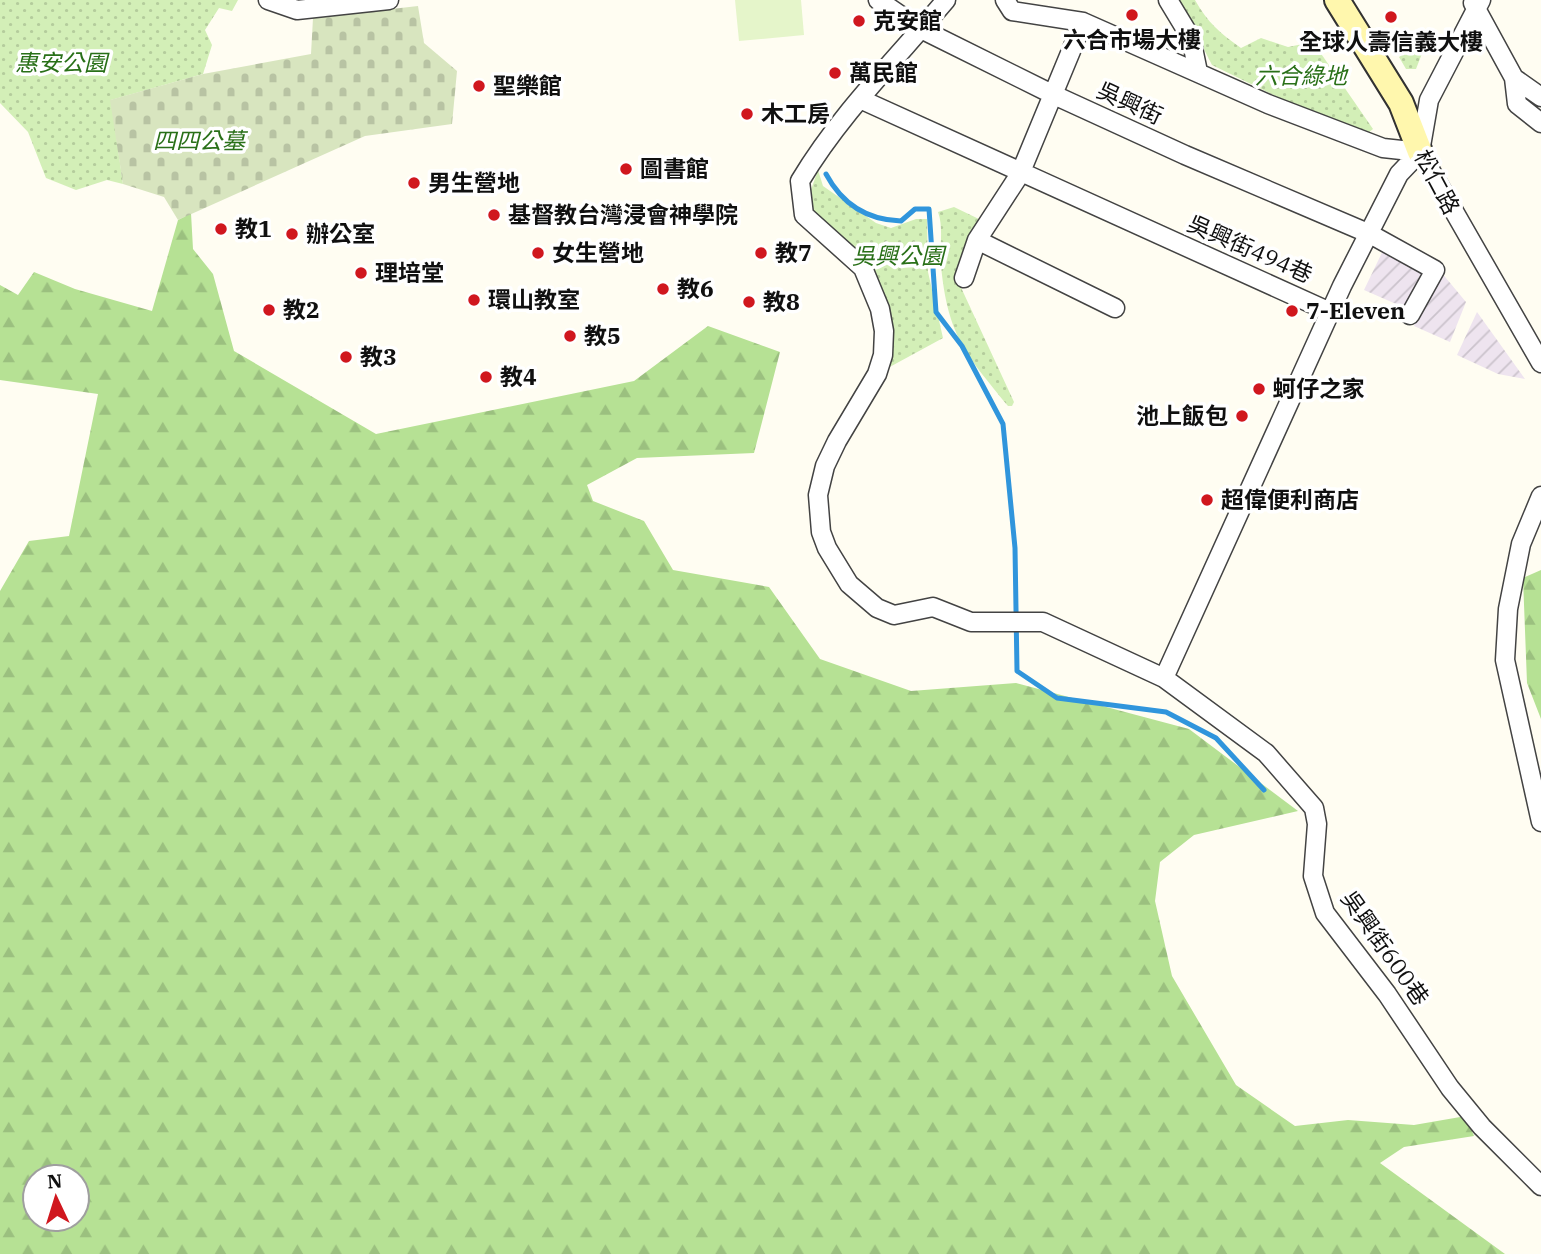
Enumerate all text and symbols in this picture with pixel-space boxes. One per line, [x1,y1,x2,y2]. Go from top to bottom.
place label: 克安館 [873,5,942,35]
marker: 六合市場大樓 [1124,7,1140,23]
marker: 全球人壽信義大樓 [1383,9,1399,25]
marker: 克安館 [851,13,867,29]
place label: 六合市場大樓 [1063,24,1201,54]
place label: 全球人壽信義大樓 [1299,26,1483,56]
park label: 惠安公園 [15,47,110,77]
place label: 萬民館 [849,57,918,87]
park label: 六合綠地 [1255,60,1349,90]
marker: 萬民館 [827,65,843,81]
place label: 聖樂館 [493,70,562,100]
street label: 吳興街 [1093,74,1168,130]
marker: 聖樂館 [471,78,487,94]
place label: 木工房 [761,98,830,128]
marker: 木工房 [739,106,755,122]
park label: 四四公墓 [153,125,249,155]
street label: 松仁路 [1408,144,1467,219]
place label: 圖書館 [640,153,709,183]
marker: 圖書館 [618,161,634,177]
place label: 男生營地 [428,167,520,197]
marker: 男生營地 [406,175,422,191]
place label: 基督教台灣浸會神學院 [508,199,738,229]
marker: 基督教台灣浸會神學院 [486,207,502,223]
street label: 吳興街494巷 [1183,207,1317,289]
place label: 教1 [235,213,272,243]
place label: 辦公室 [306,218,375,248]
marker: 教1 [213,221,229,237]
marker: 辦公室 [284,226,300,242]
place label: 女生營地 [552,237,644,267]
place label: 教7 [775,237,812,267]
park label: 吳興公園 [852,240,947,270]
marker: 女生營地 [530,245,546,261]
marker: 教7 [753,245,769,261]
place label: 理培堂 [375,257,444,287]
marker: 理培堂 [353,265,369,281]
place label: 教6 [677,273,714,303]
marker: 教6 [655,281,671,297]
place label: 環山教室 [488,284,580,314]
place label: 教8 [763,286,800,316]
marker: 環山教室 [466,292,482,308]
place label: 教2 [283,294,320,324]
marker: 教8 [741,294,757,310]
place label: 7-Eleven [1306,295,1405,325]
marker: 教2 [261,302,277,318]
marker: 7-Eleven [1284,303,1300,319]
place label: 教5 [584,320,621,350]
marker: 教5 [562,328,578,344]
place label: 教3 [360,341,397,371]
marker: 教3 [338,349,354,365]
place label: 教4 [500,361,537,391]
marker: 教4 [478,369,494,385]
place label: 蚵仔之家 [1273,373,1365,403]
marker: 蚵仔之家 [1251,381,1267,397]
place label: 池上飯包 [1136,400,1228,430]
marker: 池上飯包 [1234,408,1250,424]
place label: 超偉便利商店 [1221,484,1359,514]
marker: 超偉便利商店 [1199,492,1215,508]
street label: 吳興街600巷 [1335,884,1436,1011]
north arrow [21,1163,91,1233]
text: N [46,1169,63,1194]

